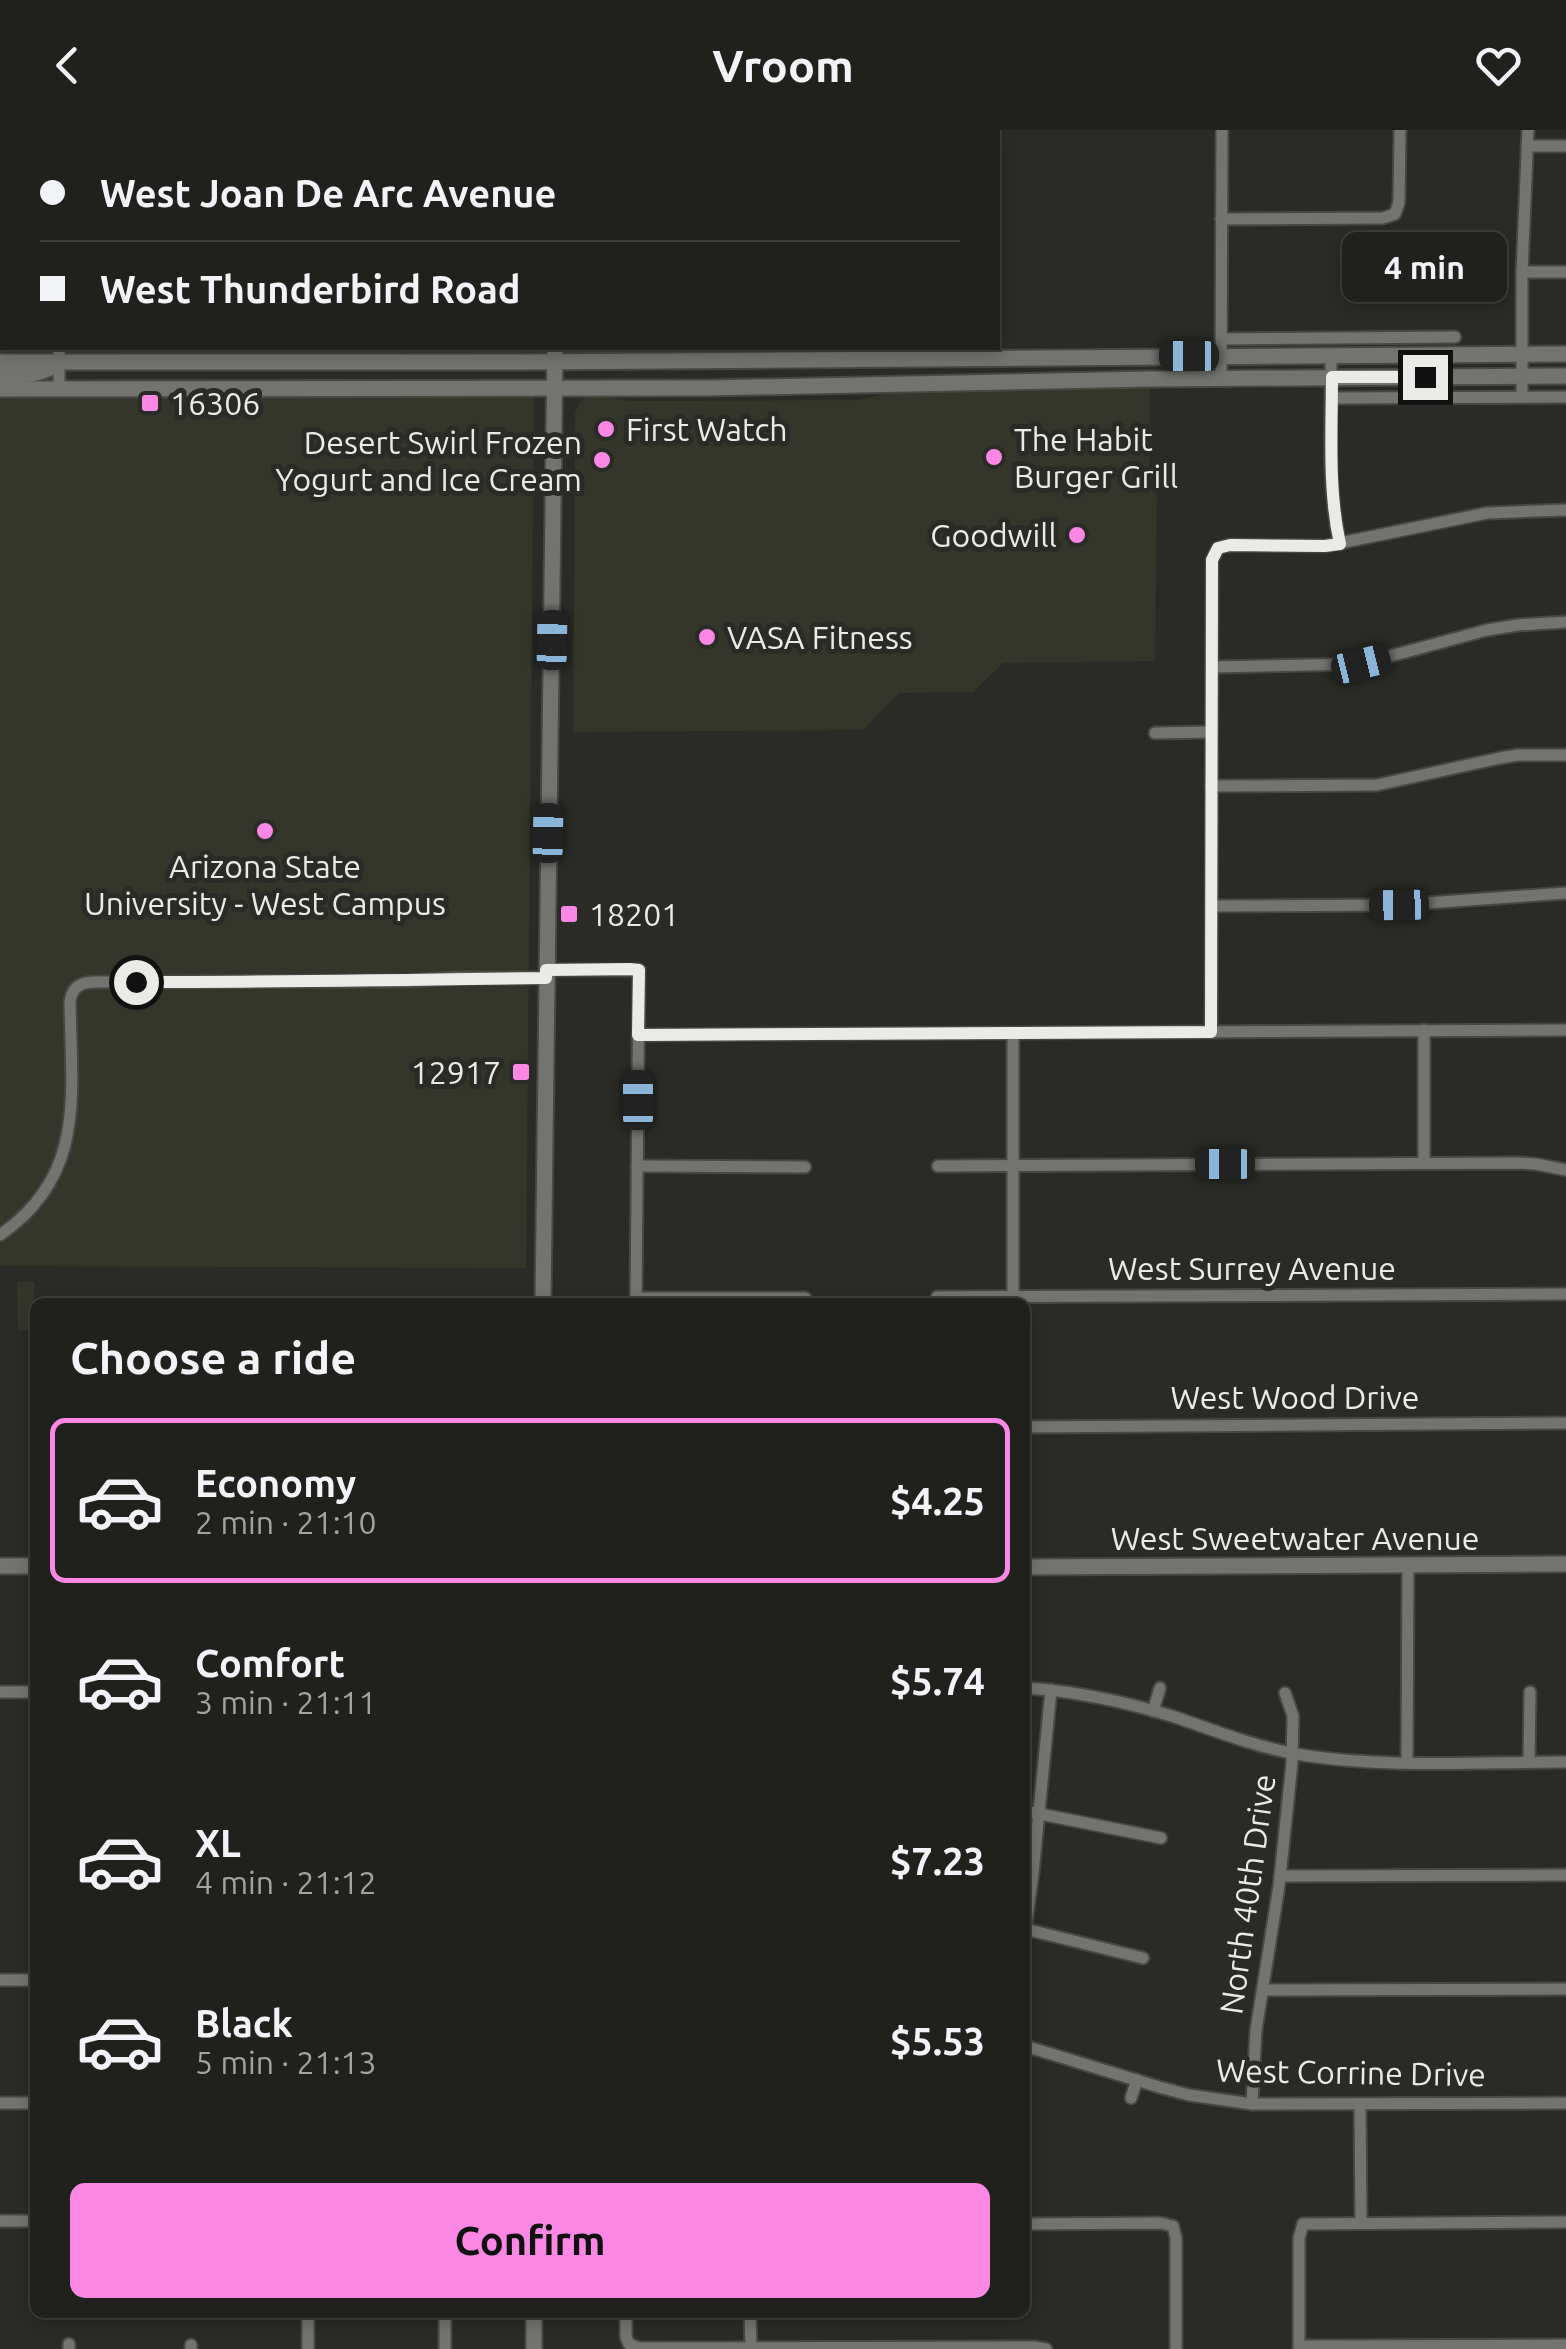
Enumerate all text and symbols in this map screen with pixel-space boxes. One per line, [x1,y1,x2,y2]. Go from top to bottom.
icon: back [40,38,95,93]
icon: heart [1471,38,1526,93]
text: Vroom [712,40,854,91]
text: West Joan De Arc Avenue [100,172,556,214]
callout: 4 min [1342,232,1508,302]
text: 4 min [1384,249,1465,285]
text: West Thunderbird Road [100,268,521,310]
car [1159,341,1219,371]
route end [1403,355,1448,400]
place label: 16306 [170,385,260,421]
marker: 16306 [139,392,161,414]
place label: First Watch [626,411,788,447]
marker: First Watch [595,418,617,440]
place label: The Habit Burger Grill [1014,421,1178,494]
place label: Desert Swirl Frozen Yogurt and Ice Cream [275,424,582,497]
marker: The Habit Burger Grill [983,446,1005,468]
marker: Desert Swirl Frozen Yogurt and Ice Cream [591,449,613,471]
place label: Goodwill [930,517,1057,553]
marker: Goodwill [1066,524,1088,546]
car [536,610,568,670]
place label: VASA Fitness [727,619,913,655]
marker: VASA Fitness [696,626,718,648]
car [1328,642,1394,686]
car [532,803,564,863]
marker: Arizona State University - West Campus [254,820,276,842]
place label: Arizona State University - West Campus [84,848,446,921]
car [1369,889,1429,921]
place label: 18201 [589,896,679,932]
marker: 18201 [558,903,580,925]
route start [114,960,159,1005]
place label: 12917 [411,1054,501,1090]
marker: 12917 [510,1061,532,1083]
car [623,1070,653,1130]
car [1195,1149,1255,1179]
street label: West Surrey Avenue [1108,1250,1396,1286]
text: Choose a ride [70,1332,356,1383]
street label: West Wood Drive [1171,1379,1419,1415]
icon: car [75,1456,165,1546]
text: Economy [195,1462,356,1504]
text: $4.25 [890,1480,985,1522]
text: 2 min · 21:10 [195,1504,377,1540]
street label: West Sweetwater Avenue [1111,1520,1479,1556]
icon: car [75,1636,165,1726]
text: Comfort [195,1642,345,1684]
text: $5.74 [890,1660,985,1702]
text: 3 min · 21:11 [195,1684,377,1720]
street label: North 40th Drive [1212,1772,1282,2016]
icon: car [75,1816,165,1906]
text: XL [195,1822,241,1864]
text: $7.23 [890,1840,985,1882]
text: 4 min · 21:12 [195,1864,377,1900]
icon: car [75,1996,165,2086]
text: Black [195,2002,293,2044]
text: $5.53 [890,2020,985,2062]
text: 5 min · 21:13 [195,2044,377,2080]
street label: West Corrine Drive [1216,2052,1486,2092]
button: Confirm [70,2183,990,2298]

